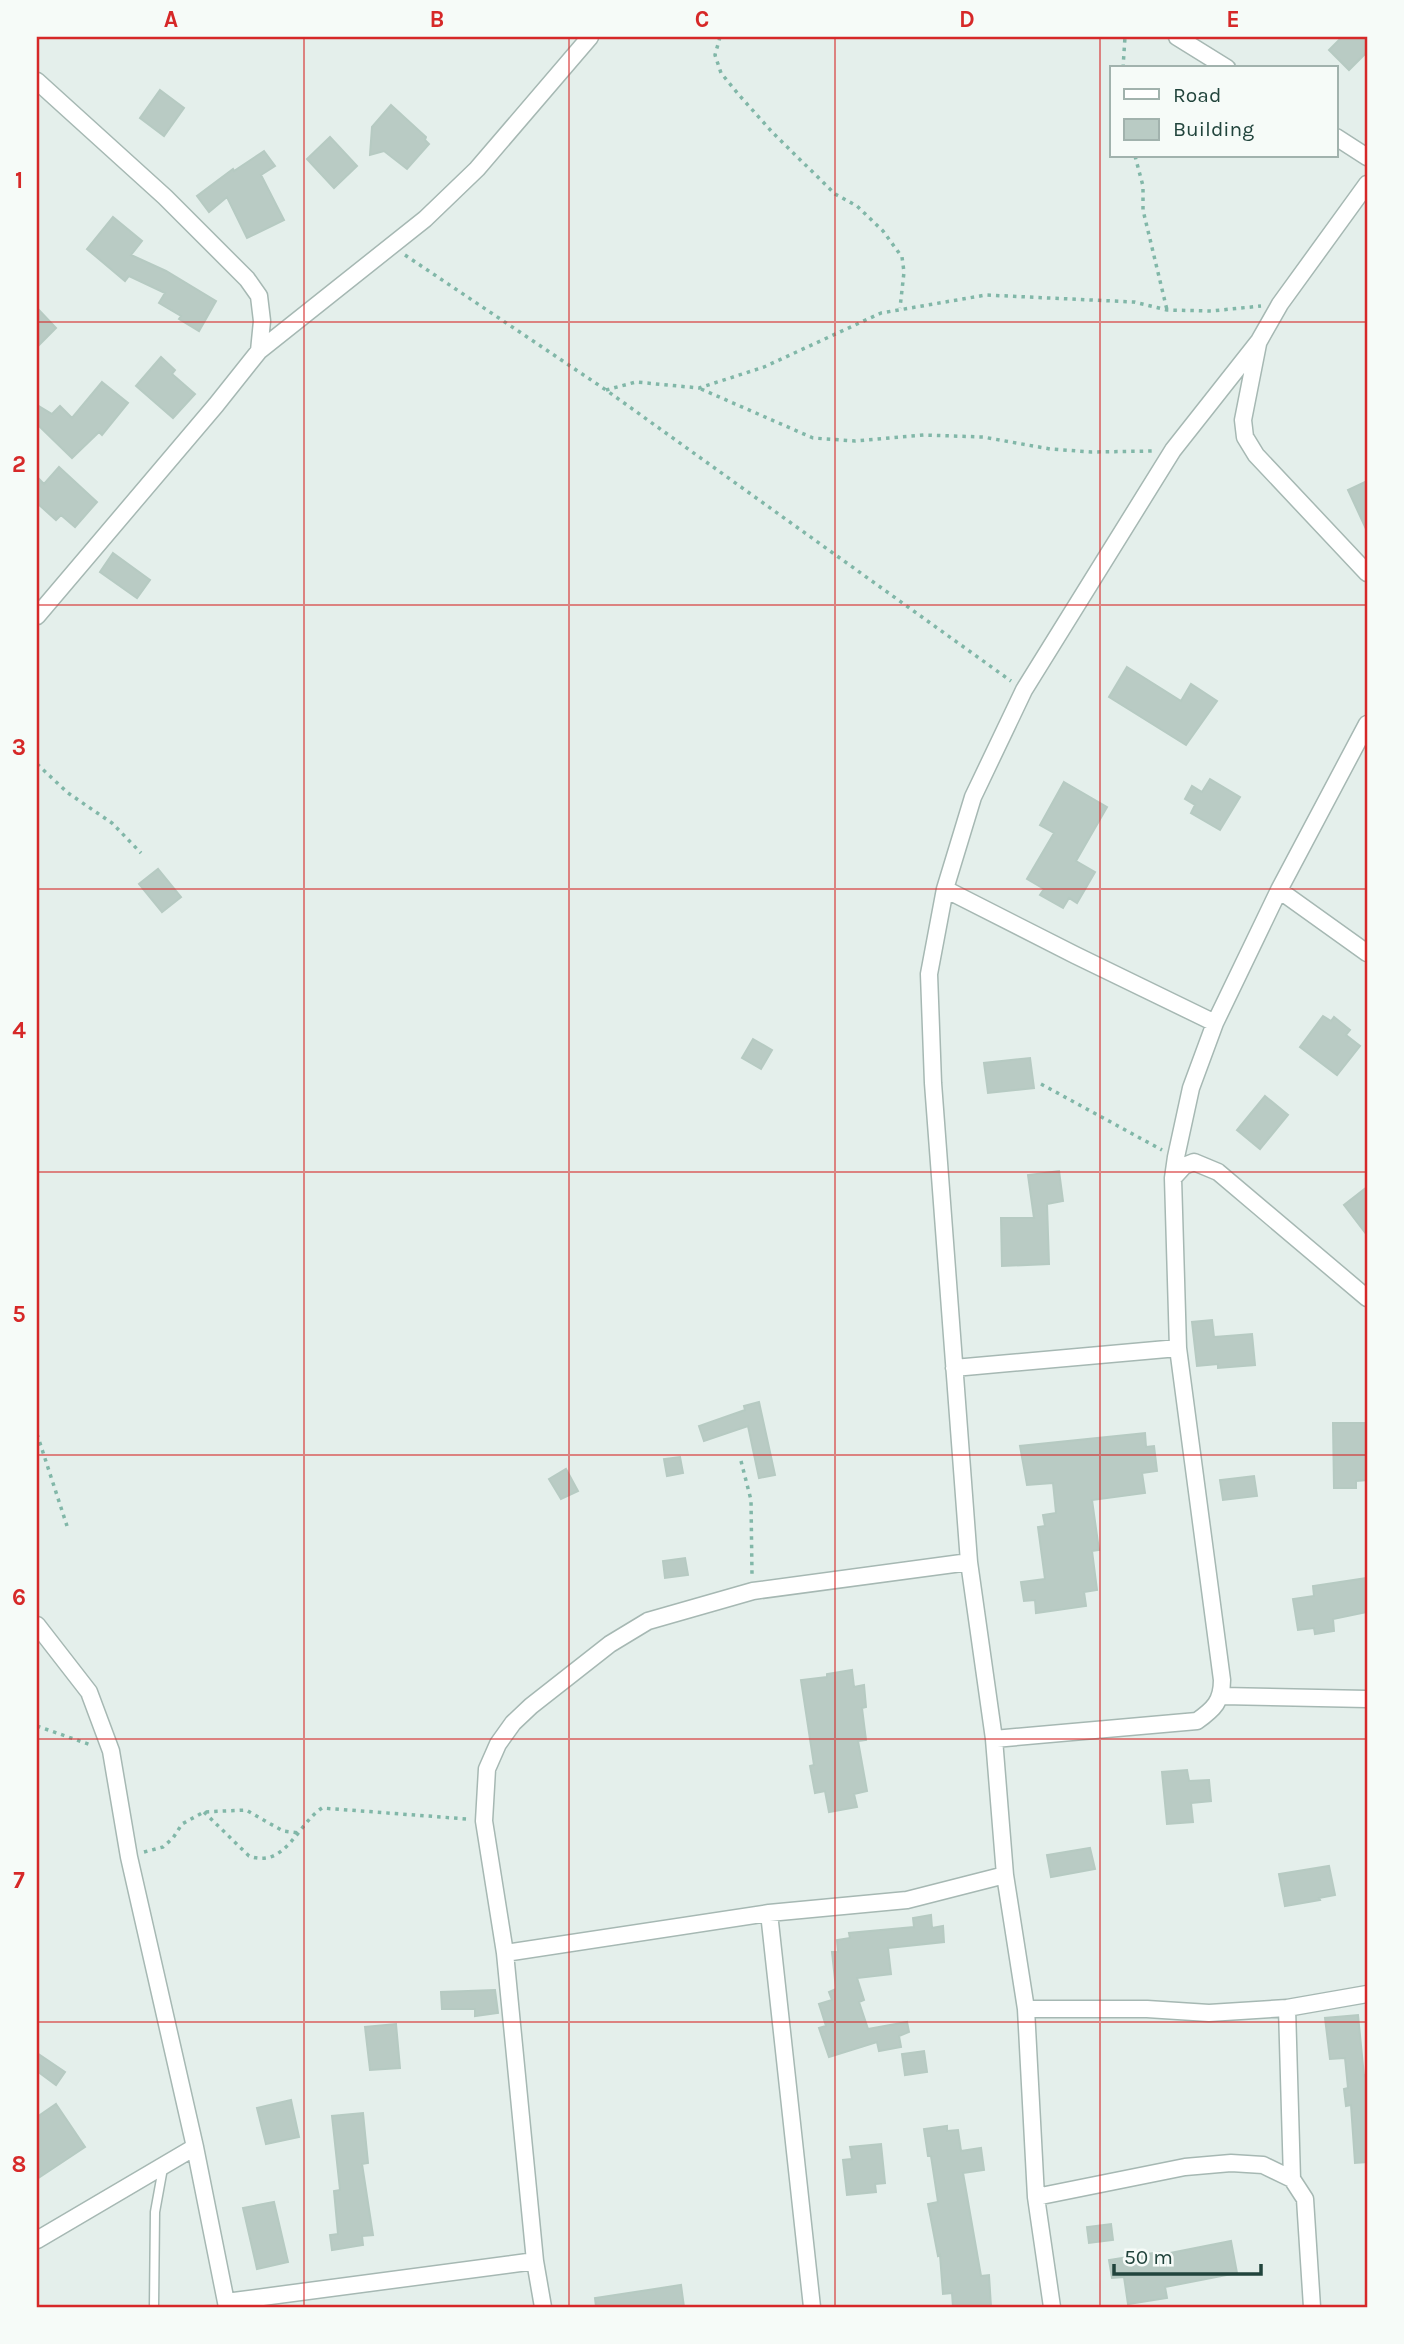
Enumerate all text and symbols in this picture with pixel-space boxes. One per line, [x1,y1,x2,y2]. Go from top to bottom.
text: A [164,6,178,33]
text: B [430,6,444,33]
text: C [695,6,709,33]
text: D [959,6,975,33]
text: E [1226,6,1240,33]
legend [1110,66,1338,158]
text: Road [1173,83,1221,107]
text: Building [1173,117,1254,141]
text: 1 [15,167,23,194]
text: 2 [12,451,26,478]
text: 3 [12,734,26,761]
text: 4 [12,1017,26,1044]
text: 5 [12,1301,26,1328]
text: 6 [12,1584,26,1611]
text: 7 [13,1867,25,1894]
text: 8 [12,2151,26,2178]
scale bar [1114,2232,1260,2276]
text: 50 m [1124,2245,1173,2269]

